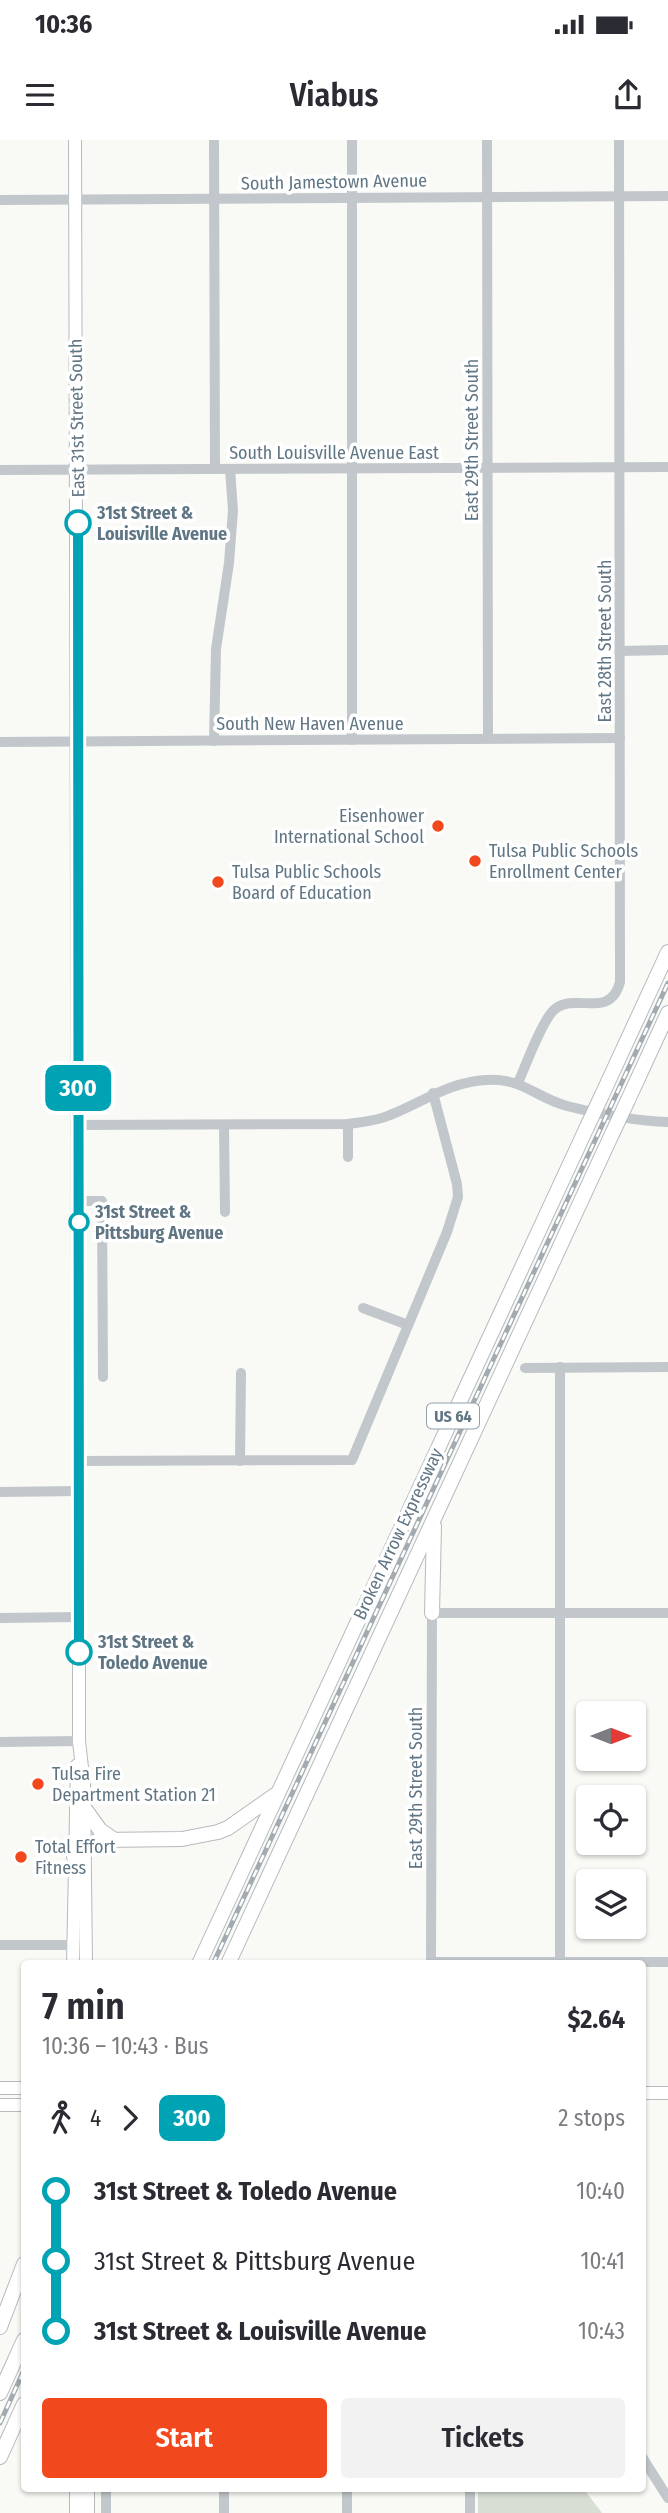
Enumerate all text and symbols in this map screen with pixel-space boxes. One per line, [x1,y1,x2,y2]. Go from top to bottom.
text: 10:36 [35,9,92,40]
icon: menu [21,76,59,114]
text: Viabus [290,76,378,114]
icon: share [609,76,647,114]
street label: South Jamestown Avenue [241,169,427,195]
street label: East 31st Street South [65,338,89,498]
street label: East 29th Street South [461,359,483,521]
street label: South Louisville Avenue East [229,442,439,464]
place label: 31st Street & Louisville Avenue [96,502,227,545]
marker: 31st Street & Louisville Avenue [65,510,91,536]
street label: East 28th Street South [594,560,616,722]
street label: South New Haven Avenue [216,713,404,735]
place label: Eisenhower International School [274,805,425,848]
marker: Eisenhower International School [430,818,446,834]
place label: Tulsa Public Schools Enrollment Center [489,840,638,883]
marker: Tulsa Public Schools Enrollment Center [467,853,483,869]
place label: Tulsa Public Schools Board of Education [232,861,381,904]
marker: Tulsa Public Schools Board of Education [210,874,226,890]
line badge: 300 [38,1065,118,1111]
text: 300 [59,1074,97,1102]
place label: 31st Street & Pittsburg Avenue [94,1201,223,1244]
marker: 31st Street & Pittsburg Avenue [69,1212,89,1232]
road number: US 64 [427,1404,479,1428]
street label: Broken Arrow Expressway [349,1445,447,1623]
place label: 31st Street & Toledo Avenue [97,1631,208,1674]
marker: 31st Street & Toledo Avenue [66,1639,92,1665]
north arrow [576,1701,646,1771]
map controls [576,1701,646,1939]
street label: East 29th Street South [405,1707,427,1869]
place label: Tulsa Fire Department Station 21 [52,1763,216,1806]
marker: Tulsa Fire Department Station 21 [30,1776,46,1792]
button: locate [576,1785,646,1855]
place label: Total Effort Fitness [35,1836,116,1879]
marker: Total Effort Fitness [13,1849,29,1865]
button: layers [576,1869,646,1939]
text: 7 min [42,1983,125,2029]
text: $2.64 [568,2004,625,2035]
text: 10:36 – 10:43 · Bus [42,2032,209,2060]
icon: walk [42,2099,80,2137]
icon: forward [111,2099,149,2137]
text: 4 [90,2104,101,2132]
text: 300 [173,2104,211,2132]
text: 2 stops [558,2104,625,2132]
text: 31st Street & Toledo Avenue [94,2176,397,2207]
text: 10:40 [576,2177,625,2205]
text: 31st Street & Pittsburg Avenue [94,2246,415,2277]
text: 10:41 [580,2247,625,2275]
text: 31st Street & Louisville Avenue [94,2316,426,2347]
text: 10:43 [578,2317,625,2345]
button: Start [42,2398,327,2478]
button: Tickets [341,2398,625,2478]

